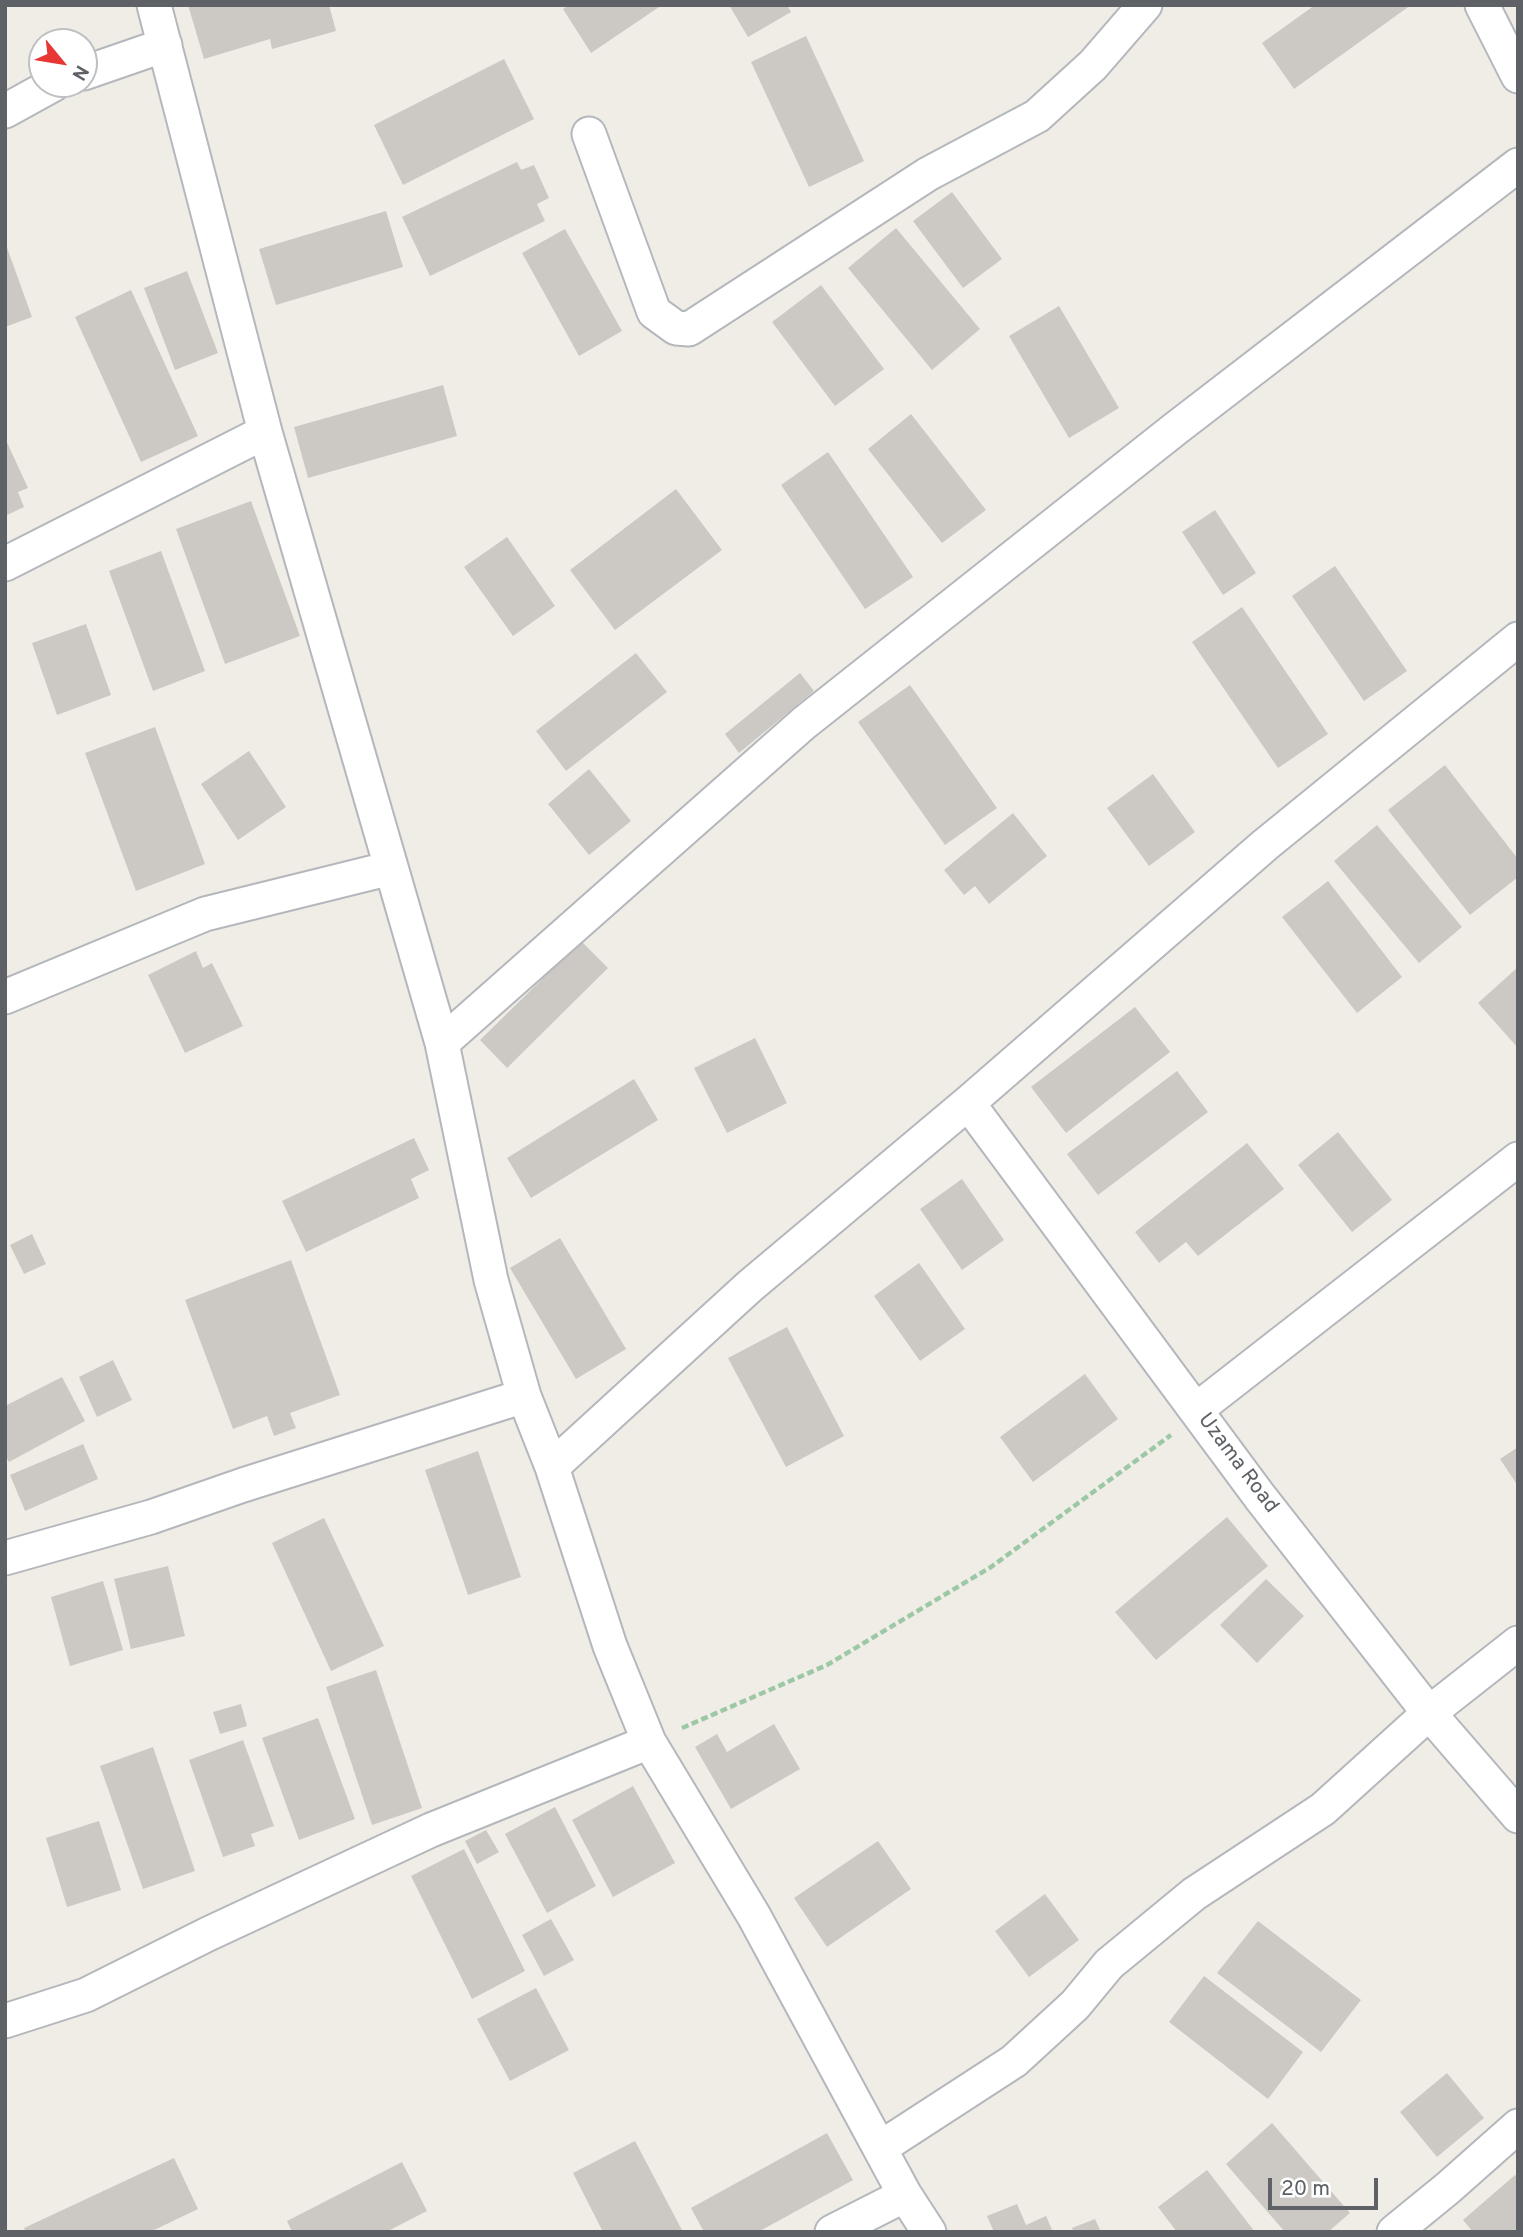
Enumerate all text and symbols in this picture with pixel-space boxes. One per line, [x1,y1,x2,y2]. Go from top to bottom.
north arrow [28,28,98,98]
text: N [66,61,93,84]
street label: Uzama Road [1191,1409,1283,1519]
scale bar [1271,2164,1381,2208]
text: 20 m [1281,2176,1330,2203]

